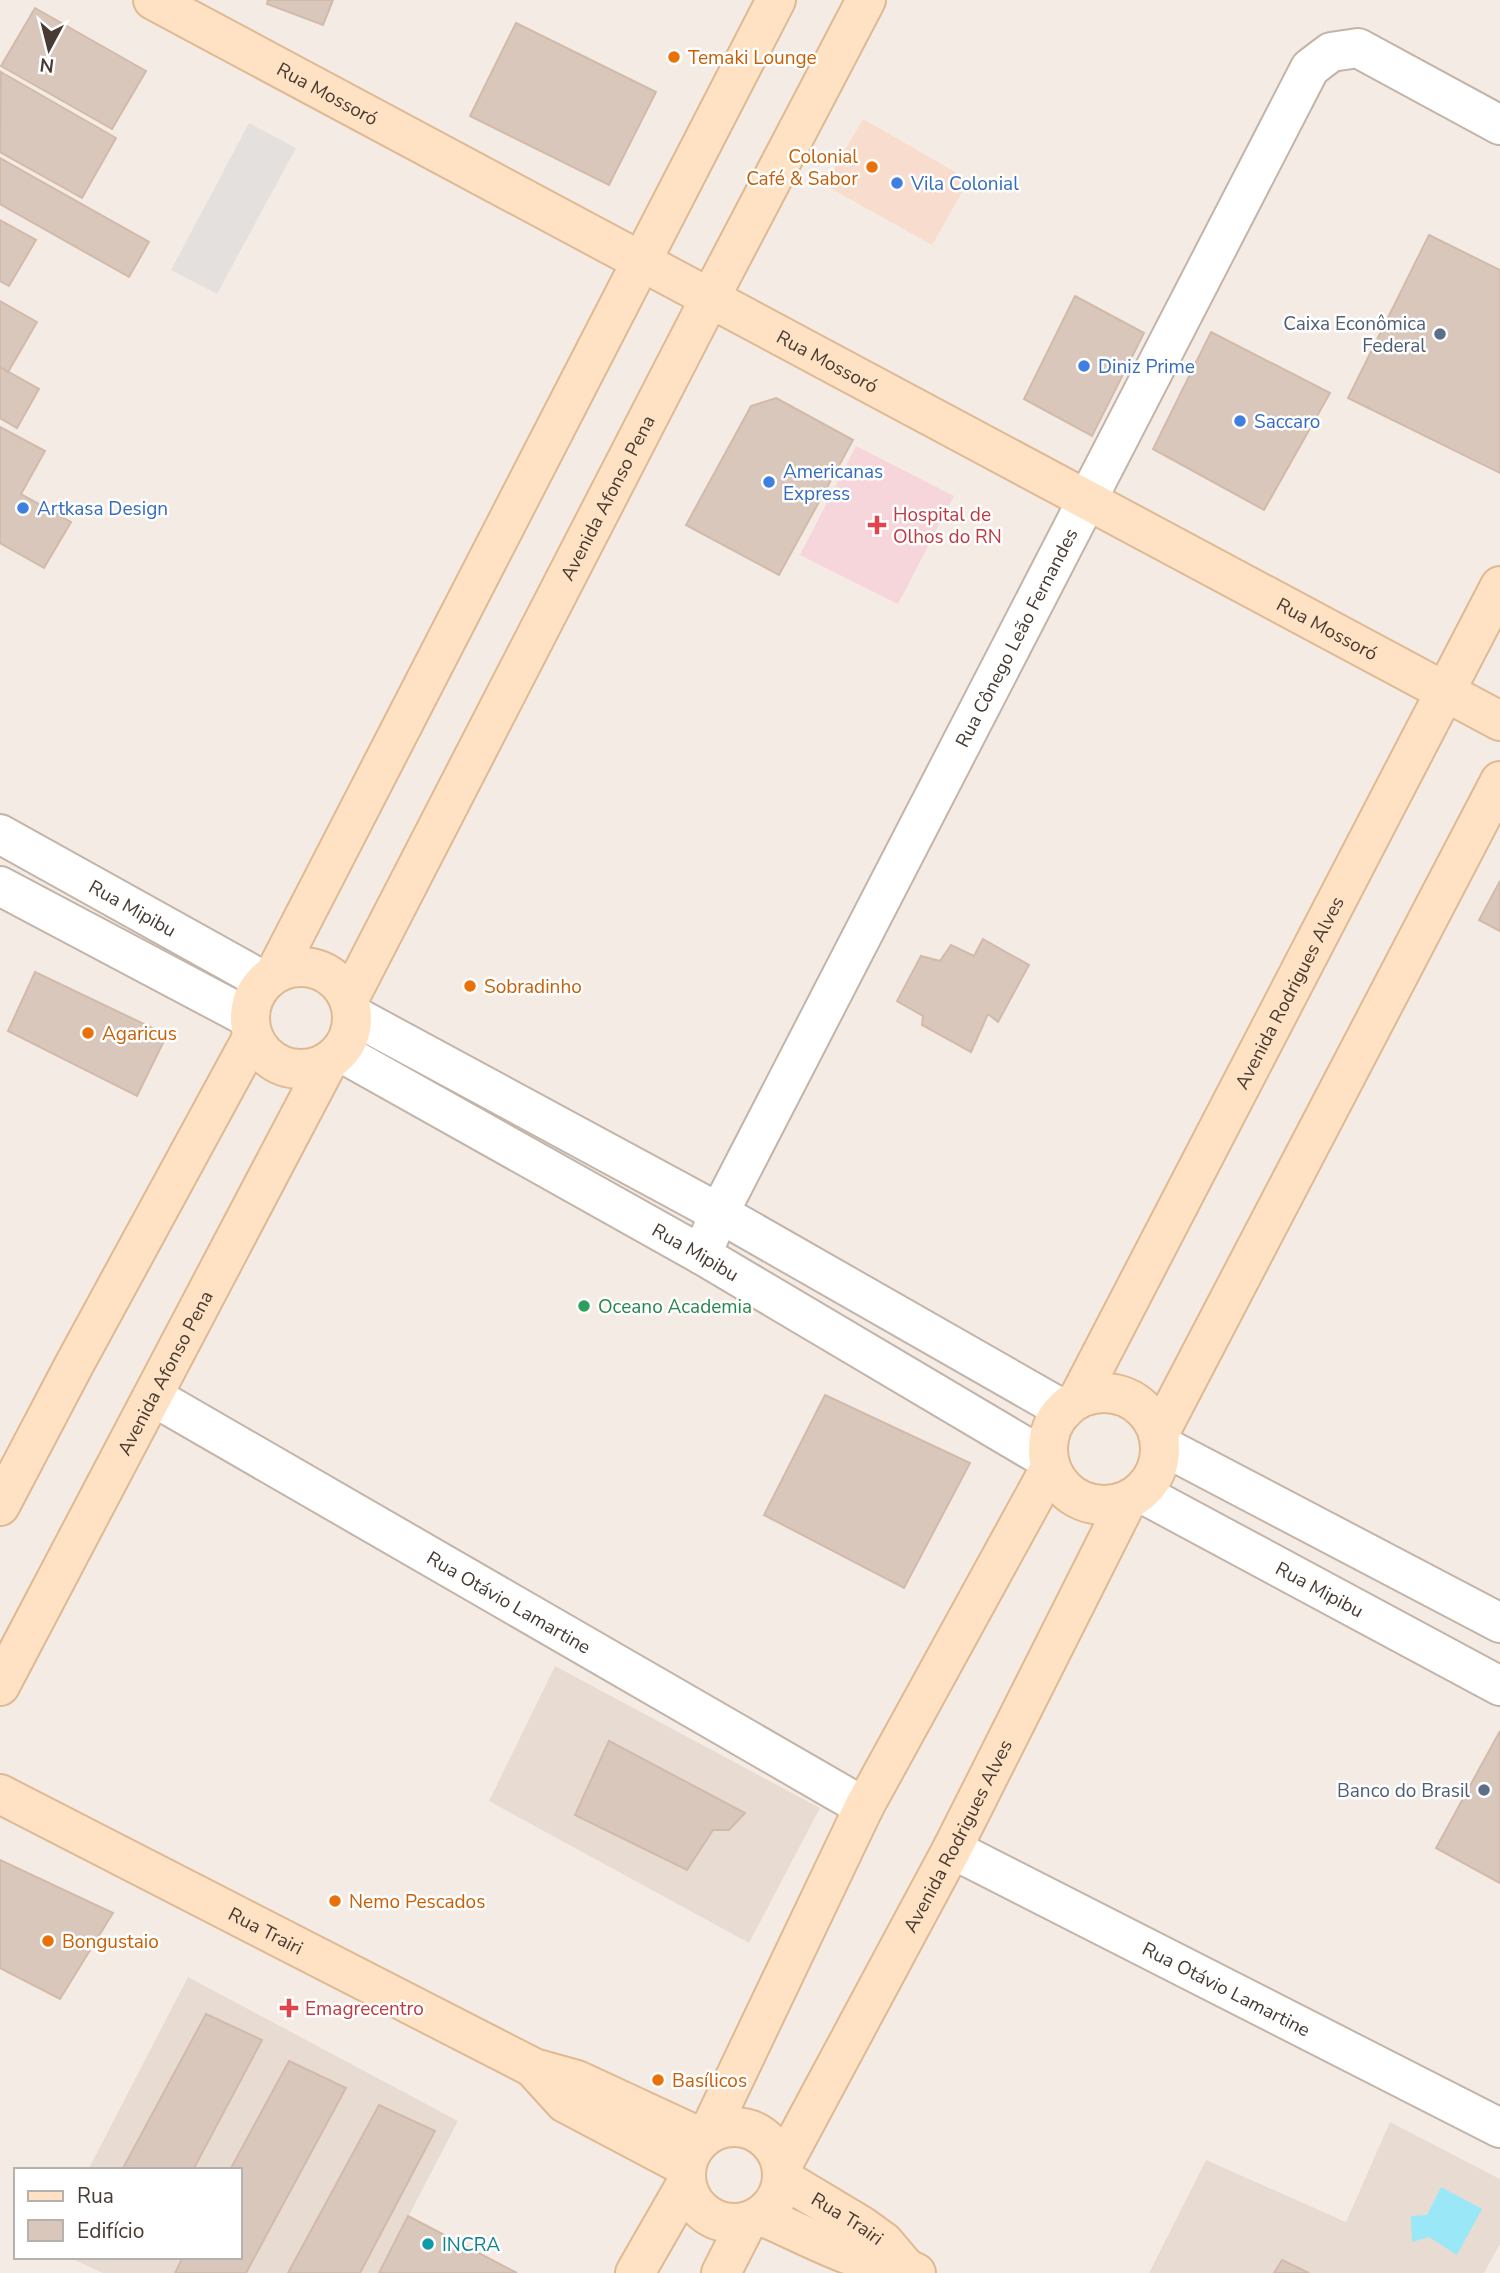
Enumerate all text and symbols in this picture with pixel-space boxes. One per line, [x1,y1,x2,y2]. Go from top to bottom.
north arrow [14,14,84,84]
place label: Temaki Lounge [688,45,817,71]
marker: Temaki Lounge [666,49,682,65]
text: N [38,51,56,79]
street label: Rua Mossoró [272,57,382,132]
place label: Colonial Café & Sabor [746,144,858,192]
marker: Colonial Café & Sabor [864,159,880,175]
place label: Vila Colonial [910,171,1019,197]
marker: Vila Colonial [889,175,905,191]
place label: Caixa Econômica Federal [1283,311,1426,359]
street label: Rua Mossoró [772,324,882,400]
marker: Caixa Econômica Federal [1432,326,1448,342]
place label: Diniz Prime [1098,354,1195,380]
marker: Diniz Prime [1076,358,1092,374]
place label: Saccaro [1254,409,1320,435]
street label: Avenida Afonso Pena [555,411,662,585]
marker: Saccaro [1232,413,1248,429]
place label: Americanas Express [783,459,883,507]
marker: Americanas Express [761,474,777,490]
place label: Artkasa Design [37,496,168,522]
marker: Artkasa Design [15,500,31,516]
place label: Hospital de Olhos do RN [893,502,1002,550]
marker: Hospital de Olhos do RN [867,515,887,535]
street label: Rua Cônego Leão Fernandes [950,524,1084,752]
street label: Rua Mossoró [1272,592,1382,667]
street label: Rua Mipibu [84,874,181,944]
street label: Avenida Rodrigues Alves [1229,892,1351,1094]
place label: Sobradinho [484,974,582,1000]
marker: Sobradinho [462,978,478,994]
place label: Agaricus [102,1021,177,1047]
marker: Agaricus [80,1025,96,1041]
street label: Rua Mipibu [647,1218,743,1288]
street label: Avenida Afonso Pena [112,1286,220,1460]
place label: Oceano Academia [598,1294,752,1320]
marker: Oceano Academia [576,1298,592,1314]
street label: Rua Otávio Lamartine [422,1545,595,1660]
street label: Rua Mipibu [1271,1556,1368,1624]
street label: Avenida Rodrigues Alves [898,1735,1019,1937]
place label: Banco do Brasil [1337,1778,1470,1804]
marker: Banco do Brasil [1476,1782,1492,1798]
place label: Nemo Pescados [349,1889,485,1915]
marker: Nemo Pescados [327,1893,343,1909]
street label: Rua Trairi [224,1901,307,1961]
place label: Bongustaio [62,1929,159,1955]
marker: Bongustaio [40,1933,56,1949]
street label: Rua Otávio Lamartine [1138,1936,1314,2043]
place label: Emagrecentro [305,1996,424,2022]
marker: Emagrecentro [279,1998,299,2018]
place label: Basílicos [672,2068,747,2094]
marker: Basílicos [650,2072,666,2088]
legend [14,2168,242,2259]
text: Rua [77,2182,114,2210]
street label: Rua Trairi [806,2187,889,2252]
text: Edifício [77,2217,144,2245]
place label: INCRA [442,2232,500,2258]
marker: INCRA [420,2236,436,2252]

